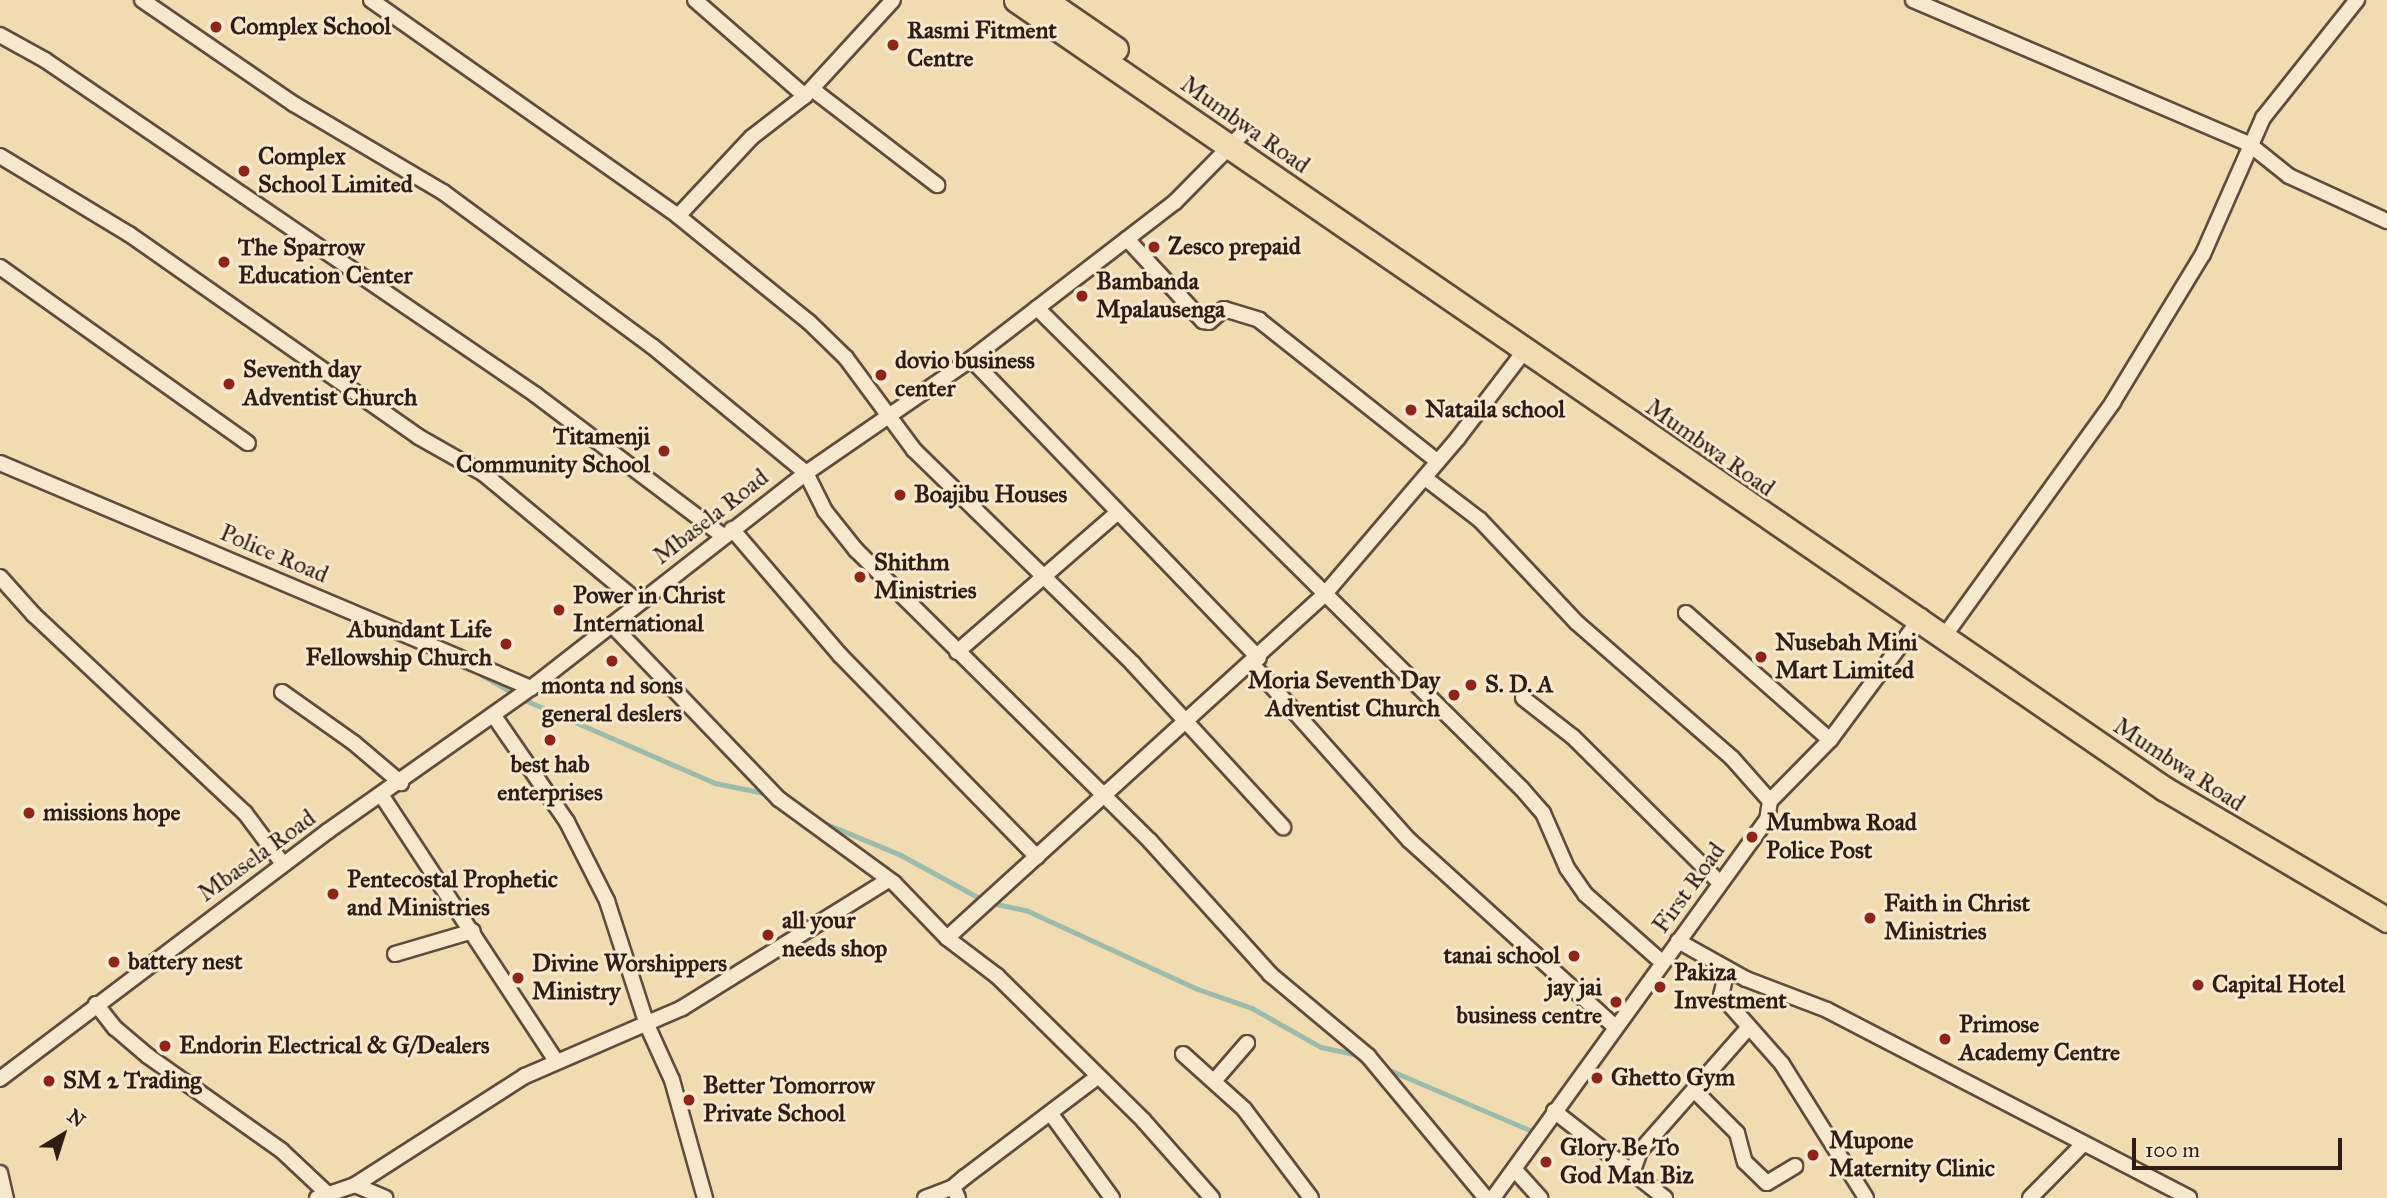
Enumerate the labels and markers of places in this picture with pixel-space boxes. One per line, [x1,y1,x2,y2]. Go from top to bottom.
place label: Complex School [230,13,391,41]
place label: Rasmi Fitment Centre [907,17,1057,73]
marker: Complex School [208,19,224,35]
marker: Rasmi Fitment Centre [885,37,901,53]
place label: Complex School Limited [258,143,413,199]
marker: Complex School Limited [236,163,252,179]
place label: Zesco prepaid [1168,233,1301,261]
place label: The Sparrow Education Center [238,234,412,290]
marker: Zesco prepaid [1146,239,1162,255]
marker: The Sparrow Education Center [216,254,232,270]
place label: Bambanda Mpalausenga [1096,268,1225,324]
marker: Bambanda Mpalausenga [1074,288,1090,304]
place label: dovio business center [895,347,1035,403]
place label: Seventh day Adventist Church [243,356,417,412]
marker: dovio business center [873,367,889,383]
marker: Seventh day Adventist Church [221,376,237,392]
place label: Nataila school [1425,396,1565,424]
marker: Nataila school [1403,402,1419,418]
place label: Titamenji Community School [456,423,650,479]
marker: Titamenji Community School [656,443,672,459]
place label: Boajibu Houses [914,481,1067,509]
marker: Boajibu Houses [892,487,908,503]
place label: Shithm Ministries [874,549,976,605]
marker: Shithm Ministries [852,569,868,585]
place label: Power in Christ International [573,582,725,638]
marker: Power in Christ International [551,602,567,618]
place label: Abundant Life Fellowship Church [306,616,492,672]
place label: Nusebah Mini Mart Limited [1775,629,1918,685]
marker: Abundant Life Fellowship Church [498,636,514,652]
marker: Nusebah Mini Mart Limited [1753,649,1769,665]
marker: monta nd sons general deslers [604,653,620,669]
place label: Moria Seventh Day Adventist Church [1248,667,1440,723]
place label: S. D. A [1485,671,1553,699]
place label: monta nd sons general deslers [541,672,683,728]
marker: S. D. A [1463,677,1479,693]
marker: Moria Seventh Day Adventist Church [1446,687,1462,703]
marker: best hab enterprises [542,732,558,748]
place label: best hab enterprises [497,751,603,807]
place label: missions hope [43,799,180,827]
marker: missions hope [21,805,37,821]
place label: Mumbwa Road Police Post [1766,809,1917,865]
marker: Mumbwa Road Police Post [1744,829,1760,845]
place label: Pentecostal Prophetic and Ministries [347,866,558,922]
marker: Pentecostal Prophetic and Ministries [325,886,341,902]
place label: Faith in Christ Ministries [1884,890,2030,946]
place label: all your needs shop [782,907,887,963]
marker: Faith in Christ Ministries [1862,910,1878,926]
marker: all your needs shop [760,927,776,943]
place label: tanai school [1443,942,1560,970]
place label: battery nest [128,948,242,976]
marker: tanai school [1566,948,1582,964]
place label: Divine Worshippers Ministry [532,950,727,1006]
marker: battery nest [106,954,122,970]
place label: Pakiza Investment [1674,959,1787,1015]
marker: Divine Worshippers Ministry [510,970,526,986]
place label: Capital Hotel [2212,971,2345,999]
place label: jay jai business centre [1456,974,1602,1030]
marker: Capital Hotel [2190,977,2206,993]
marker: Pakiza Investment [1652,979,1668,995]
marker: jay jai business centre [1608,994,1624,1010]
place label: Primose Academy Centre [1959,1011,2120,1067]
marker: Primose Academy Centre [1937,1031,1953,1047]
place label: Endorin Electrical & G/Dealers [179,1032,490,1060]
marker: Endorin Electrical & G/Dealers [157,1038,173,1054]
place label: Ghetto Gym [1611,1064,1735,1092]
place label: SM 2 Trading [63,1067,202,1095]
marker: Ghetto Gym [1589,1070,1605,1086]
place label: Better Tomorrow Private School [703,1072,875,1128]
marker: SM 2 Trading [41,1073,57,1089]
marker: Better Tomorrow Private School [681,1092,697,1108]
place label: Mupone Maternity Clinic [1829,1127,1995,1183]
place label: Glory Be To God Man Biz [1560,1134,1694,1190]
marker: Mupone Maternity Clinic [1803,1145,1823,1165]
marker: Glory Be To God Man Biz [1538,1154,1554,1170]

